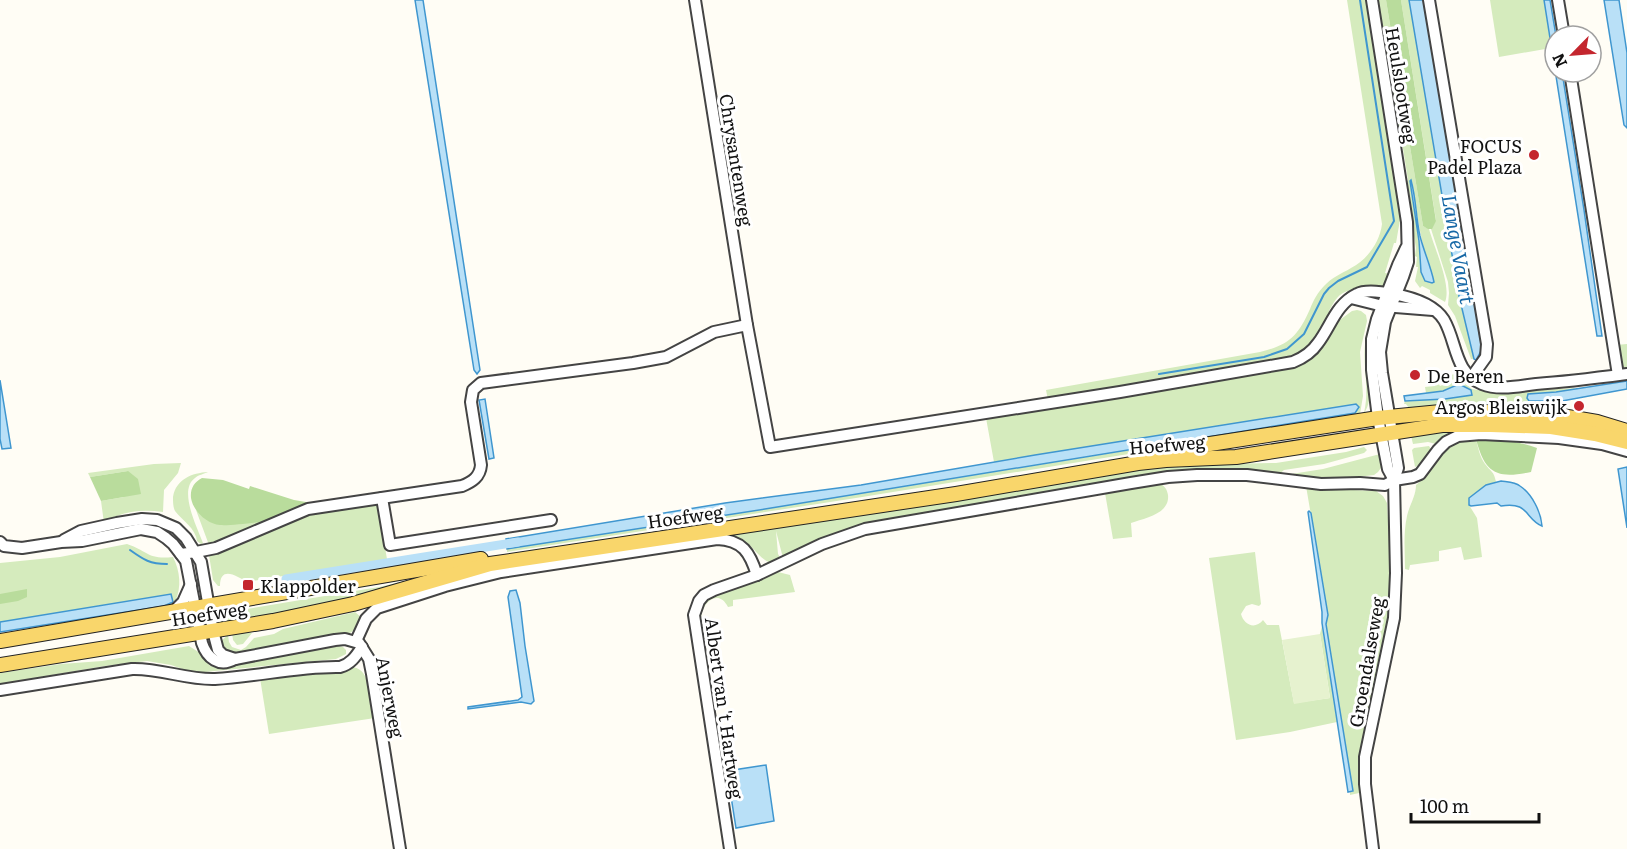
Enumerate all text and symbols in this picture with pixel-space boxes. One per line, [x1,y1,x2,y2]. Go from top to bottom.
north arrow [1543,24,1603,84]
street label: Heulslootweg [1379,25,1425,146]
text: N [1545,50,1572,72]
street label: Chrysantenweg [713,92,761,229]
place label: FOCUS Padel Plaza [1427,132,1522,180]
marker: FOCUS Padel Plaza [1527,148,1541,162]
water label: Lange Vaart [1436,192,1484,306]
place label: De Beren [1427,362,1504,389]
marker: De Beren [1408,368,1422,382]
place label: Argos Bleiswijk [1435,393,1568,420]
marker: Argos Bleiswijk [1572,399,1586,413]
street label: Hoefweg [1128,427,1207,461]
street label: Hoefweg [645,497,726,535]
place label: Klappolder [260,572,356,599]
marker: Klappolder [241,578,255,592]
street label: Hoefweg [169,594,250,632]
street label: Groendalseweg [1341,594,1391,729]
street label: Albert van 't Hartweg [699,615,751,802]
street label: Anjerweg [370,654,412,741]
scale bar [1411,786,1538,824]
text: 100 m [1420,792,1469,819]

